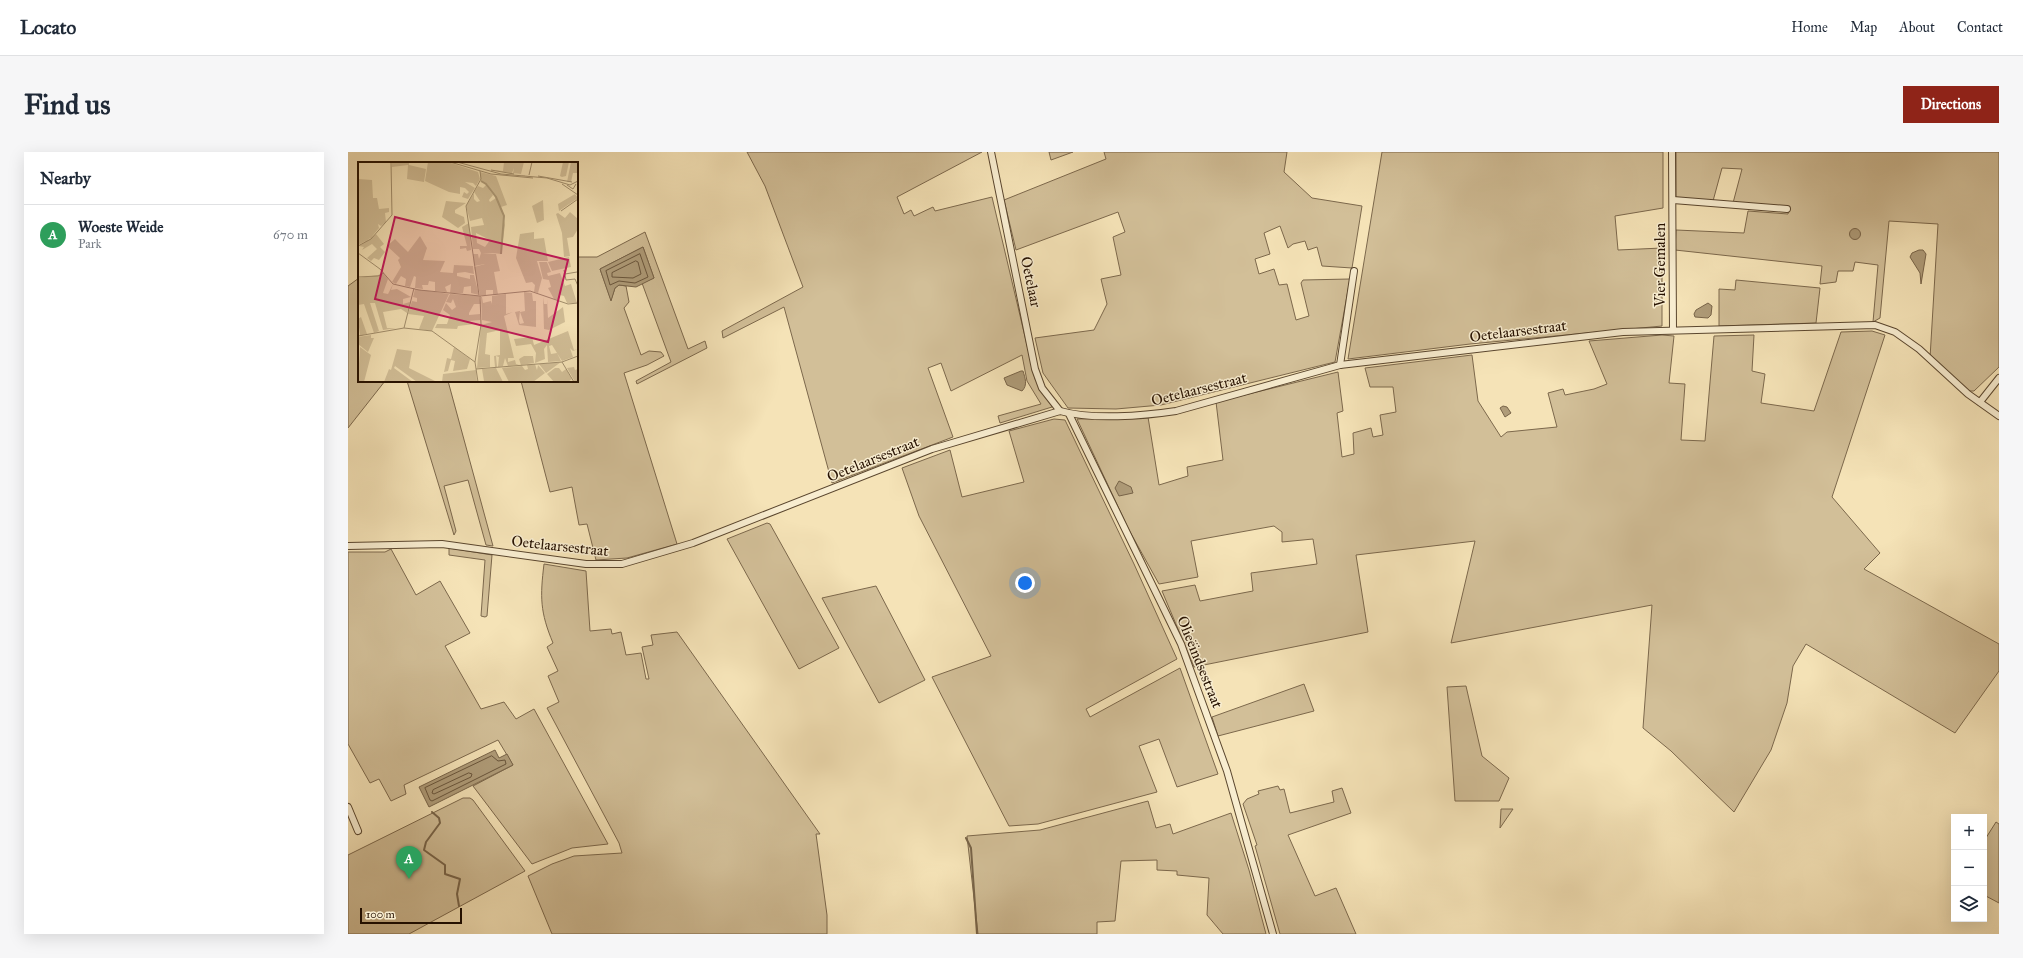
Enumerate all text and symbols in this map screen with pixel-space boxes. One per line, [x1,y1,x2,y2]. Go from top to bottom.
text: Locato [20,16,76,39]
text: Home [1791,19,1828,36]
text: Map [1850,19,1877,36]
text: About [1899,19,1935,36]
text: Contact [1957,19,2003,36]
button: Directions [1903,86,1999,123]
text: Find us [24,87,110,122]
inset map [358,162,578,382]
text: Nearby [40,168,91,189]
text: Woeste Weide [78,218,164,236]
street label: Vier Gemalen [1651,223,1669,308]
text: A [49,227,57,243]
text: 670 m [273,227,308,243]
text: Park [78,236,102,252]
street label: Oetelaar [1017,255,1045,309]
street label: Oetelaarsestraat [1468,316,1568,346]
street label: Oetelaarsestraat [1149,368,1249,410]
street label: Oetelaarsestraat [824,432,922,486]
street label: Oetelaarsestraat [510,532,610,560]
your location [1015,573,1035,593]
street label: Olieëindsestraat [1173,613,1227,711]
map controls [1951,814,1987,922]
button: + [1951,814,1987,850]
pin: A [396,846,422,879]
button: − [1951,850,1987,886]
button: layers [1951,886,1987,922]
scale bar [360,906,462,925]
text: 100 m [366,908,395,921]

